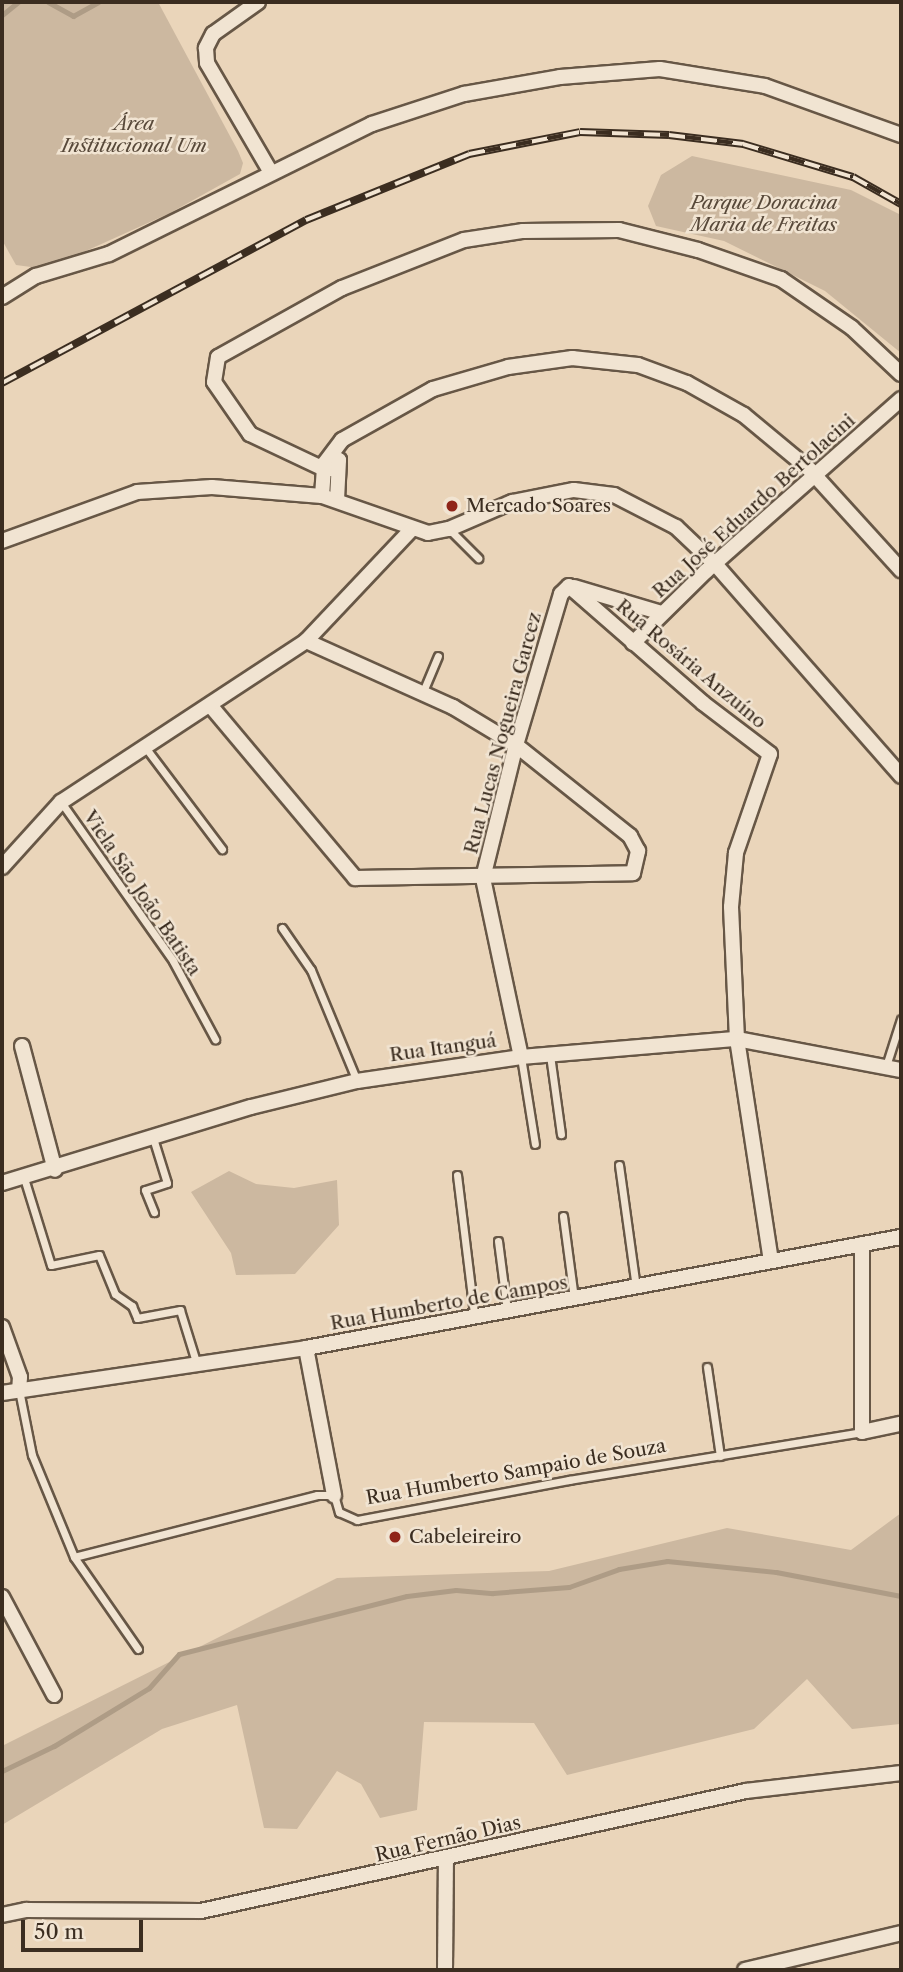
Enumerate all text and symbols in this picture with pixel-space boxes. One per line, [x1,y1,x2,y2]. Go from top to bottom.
park label: Área Institucional Um [61,113,207,157]
park label: Parque Doracina Maria de Freitas [690,192,838,236]
street label: Rua José Eduardo Bertolacini [648,409,860,603]
place label: Mercado Soares [466,495,611,517]
marker: Mercado Soares [444,498,460,514]
street label: Rua Rosária Anzuíno [611,594,771,734]
street label: Rua Lucas Nogueira Garcez [460,609,546,857]
street label: Viela São João Batista [78,806,206,980]
street label: Rua Itanguá [388,1029,498,1067]
street label: Rua Humberto de Campos [328,1271,570,1335]
street label: Rua Humberto Sampaio de Souza [364,1434,668,1510]
place label: Cabeleireiro [409,1526,521,1548]
marker: Cabeleireiro [387,1529,403,1545]
street label: Rua Fernão Dias [373,1811,523,1867]
scale bar [24,1906,147,1950]
text: 50 m [34,1919,84,1944]

